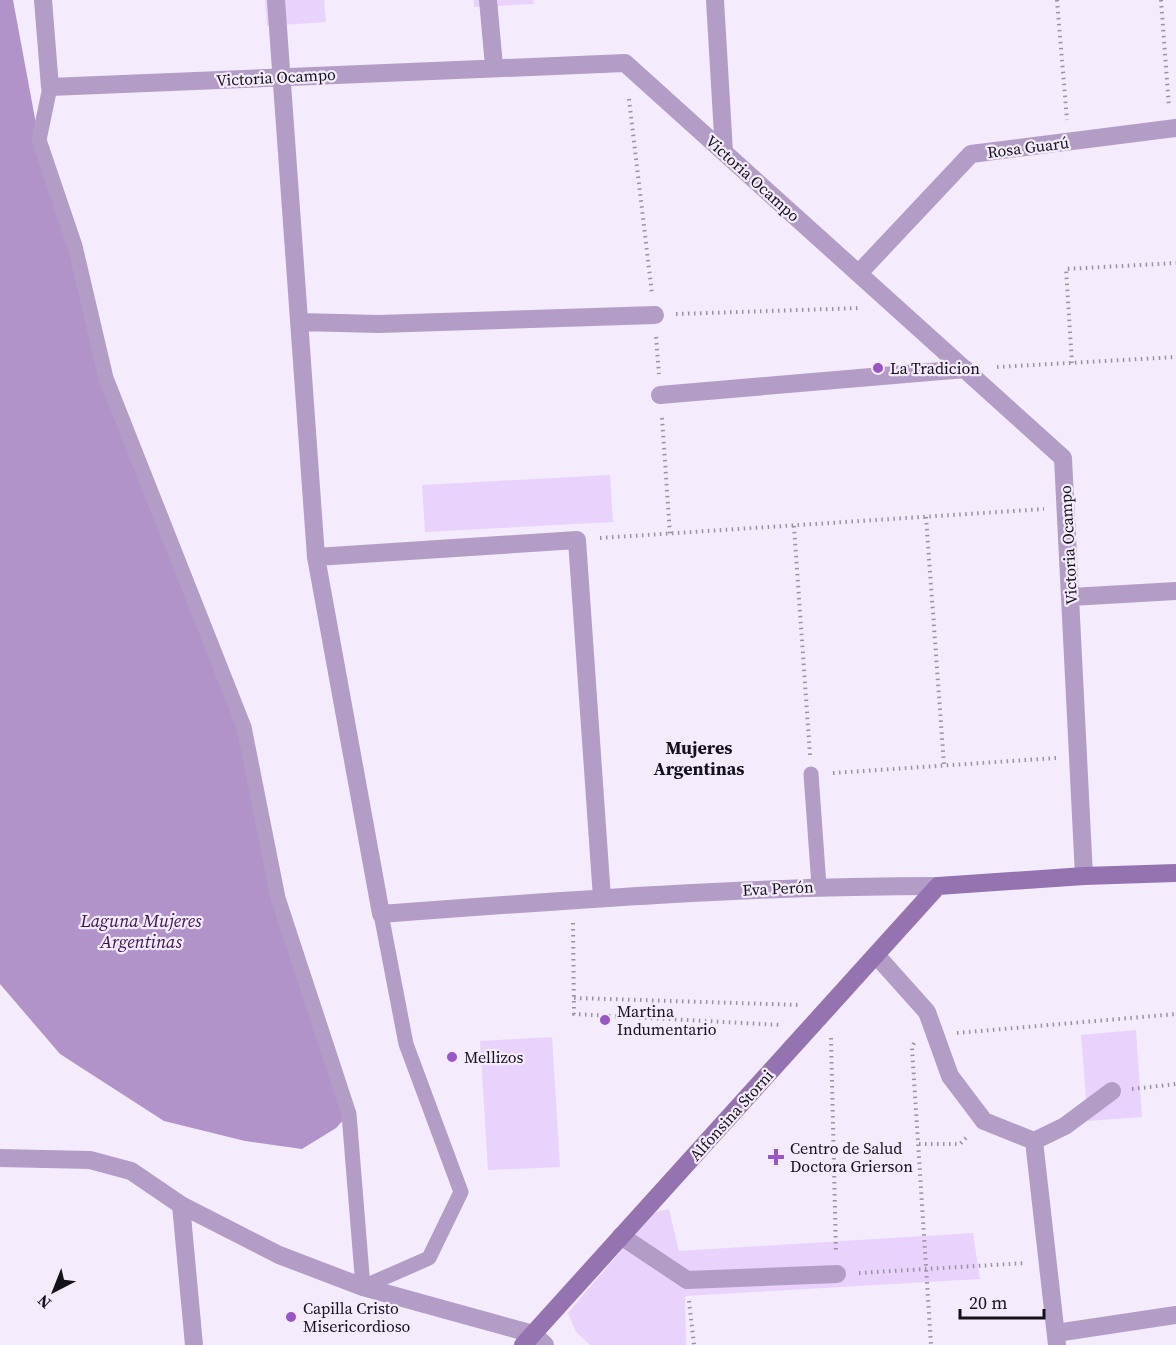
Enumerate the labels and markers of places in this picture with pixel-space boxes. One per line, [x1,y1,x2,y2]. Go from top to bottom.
place label: La Tradicion [890,357,980,379]
marker: La Tradicion [871,361,885,375]
place label: Martina Indumentario [617,1000,717,1040]
marker: Martina Indumentario [598,1013,612,1027]
place label: Mellizos [464,1046,523,1068]
marker: Mellizos [445,1050,459,1064]
place label: Centro de Salud Doctora Grierson [790,1137,913,1177]
marker: Centro de Salud Doctora Grierson [767,1148,785,1166]
place label: Capilla Cristo Misericordioso [303,1297,411,1337]
marker: Capilla Cristo Misericordioso [284,1310,298,1324]

